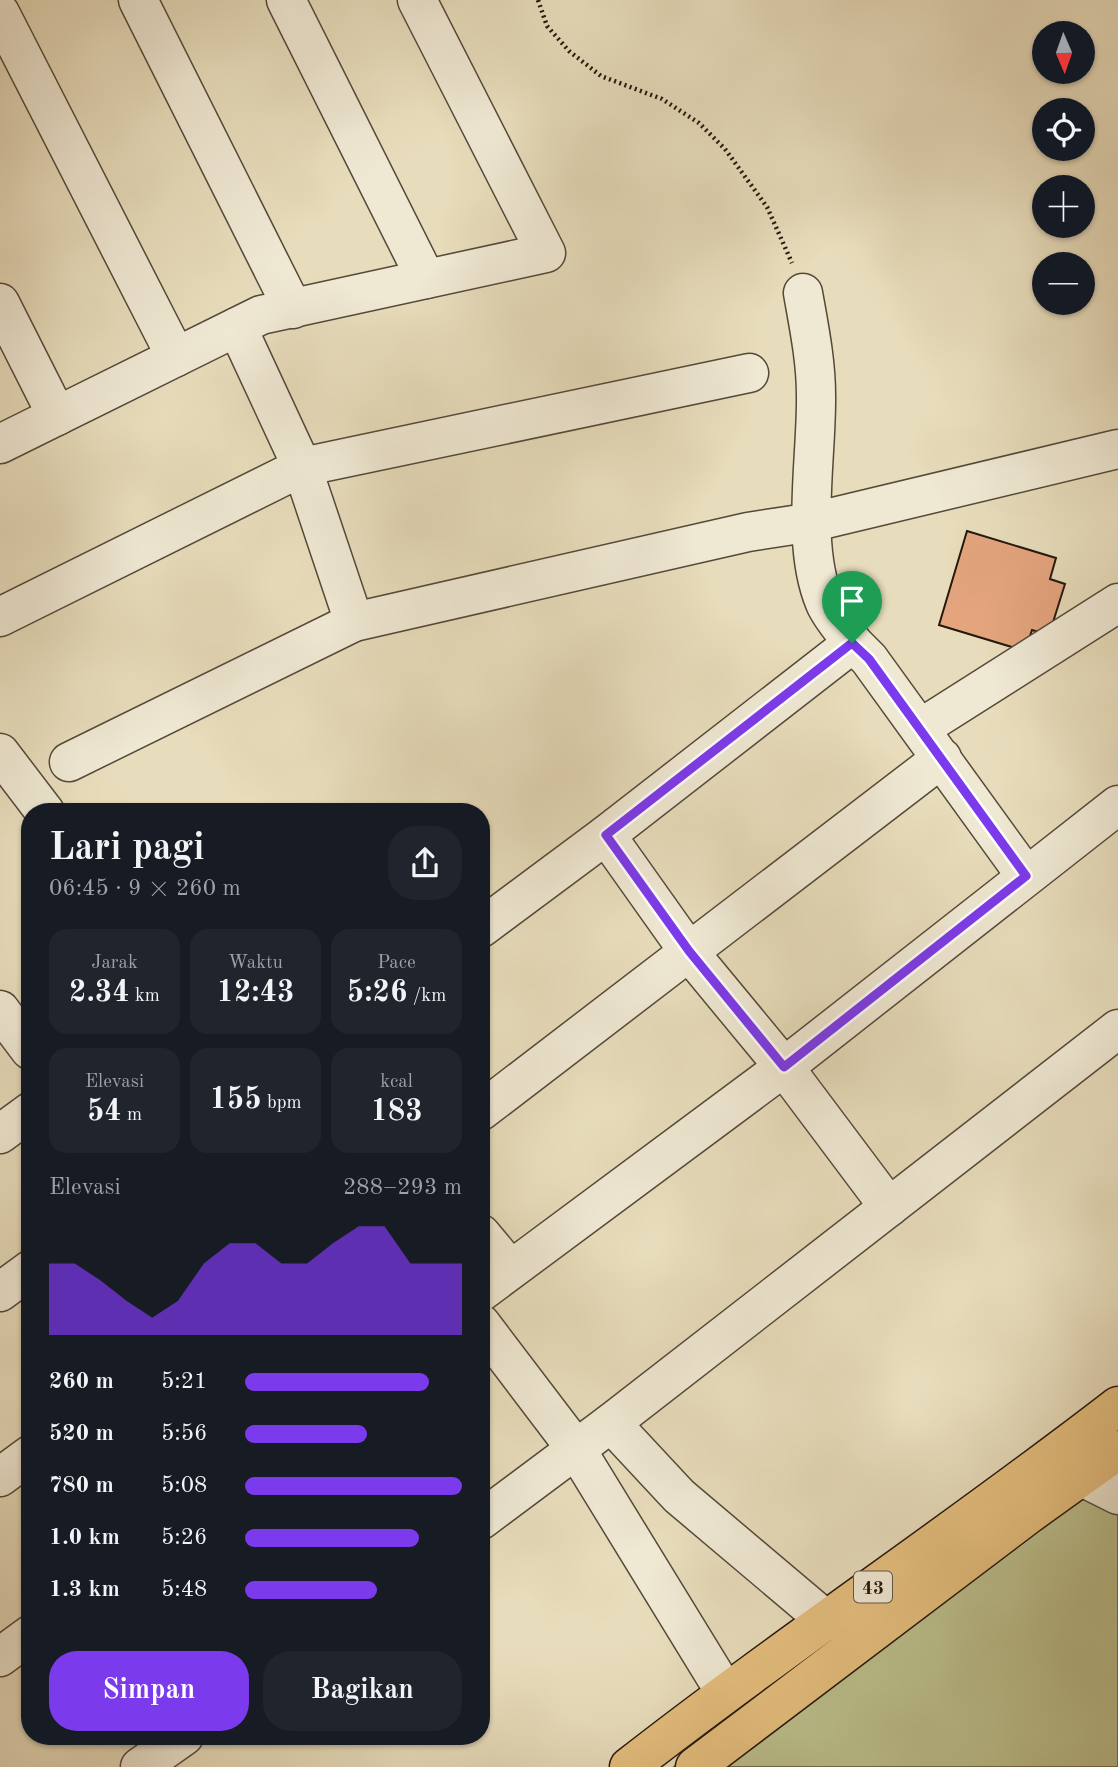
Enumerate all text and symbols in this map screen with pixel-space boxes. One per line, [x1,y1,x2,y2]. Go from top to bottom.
north arrow [1032,21,1096,84]
map controls [1032,21,1095,315]
button: locate [1032,98,1095,161]
button: + [1032,175,1095,238]
button: − [1032,252,1095,315]
pin [822,571,882,643]
icon: arrive [833,582,871,620]
button: share [388,826,462,900]
text: Lari pagi [49,830,204,868]
text: 06:45 · 9 × 260 m [49,877,241,900]
text: Jarak [91,954,138,973]
text: Waktu [228,954,283,973]
text: Pace [377,954,416,973]
text: 2.34 [69,978,130,1008]
text: 12:43 [217,978,295,1008]
text: 5:26 [347,978,407,1008]
text: km [130,987,160,1006]
text: /km [407,987,446,1006]
text: Elevasi [85,1073,144,1092]
text: kcal [380,1073,413,1092]
text: 155 [209,1085,262,1115]
text: bpm [262,1094,302,1113]
text: 54 [87,1097,122,1127]
text: 183 [370,1097,423,1127]
text: m [122,1106,142,1125]
text: Elevasi [49,1176,121,1199]
text: 288–293 m [343,1176,462,1199]
text: 260 m [49,1370,114,1393]
text: 5:21 [161,1370,207,1393]
text: 520 m [49,1422,114,1445]
text: 5:56 [161,1422,207,1445]
text: 780 m [49,1474,114,1497]
text: 5:08 [161,1474,207,1497]
text: 1.0 km [49,1526,120,1549]
text: 5:26 [161,1526,207,1549]
road number: 43 [854,1572,892,1602]
text: 1.3 km [49,1578,120,1601]
text: 5:48 [161,1578,207,1601]
button: Simpan [49,1651,249,1731]
button: Bagikan [263,1651,462,1731]

